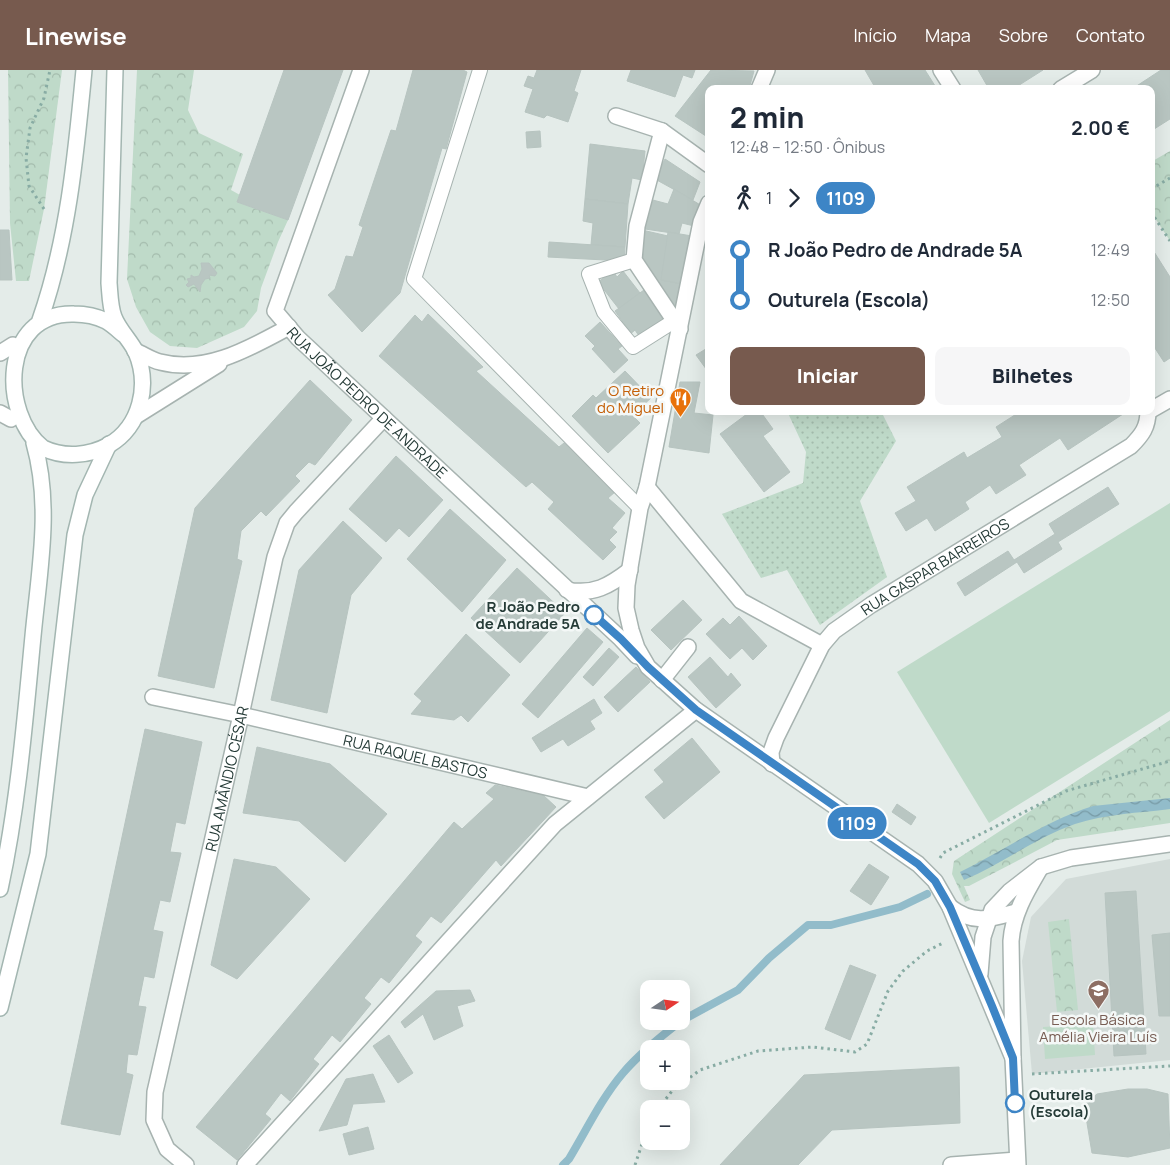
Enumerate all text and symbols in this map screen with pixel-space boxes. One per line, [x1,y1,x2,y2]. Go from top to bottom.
text: Linewise [25,19,127,52]
text: Início [853,23,897,47]
text: Mapa [925,23,971,47]
text: Sobre [999,23,1048,47]
text: Contato [1076,23,1145,47]
text: 2 min [730,98,804,136]
text: 2.00 € [1071,115,1130,141]
text: 12:48 – 12:50 · Ônibus [730,136,885,158]
icon: walk [730,184,758,212]
icon: forward [780,184,808,212]
text: 1109 [826,186,865,210]
text: 1 [766,187,772,209]
text: R João Pedro de Andrade 5A [768,237,1022,263]
text: 12:49 [1091,239,1130,261]
text: Outurela (Escola) [768,287,930,313]
text: 12:50 [1091,289,1130,311]
street label: RUA JOÃO PEDRO DE ANDRADE [282,322,452,483]
button: Iniciar [730,347,925,405]
button: Bilhetes [935,347,1130,405]
place label: O Retiro do Miguel [597,380,664,418]
restaurant icon: O Retiro do Miguel [668,387,692,418]
street label: RUA GASPAR BARREIROS [856,513,1013,620]
place label: R João Pedro de Andrade 5A [476,596,580,634]
marker: R João Pedro de Andrade 5A [584,605,604,625]
street label: RUA AMÂNDIO CÉSAR [200,704,253,853]
street label: RUA RAQUEL BASTOS [341,729,489,783]
line badge: 1109 [822,807,892,839]
text: 1109 [838,811,876,835]
school or university icon: Escola Básica Amélia Vieira Luís [1086,979,1110,1010]
north arrow [640,980,690,1030]
map controls [640,980,690,1150]
place label: Escola Básica Amélia Vieira Luís [1039,1009,1157,1047]
button: + [640,1040,690,1090]
place label: Outurela (Escola) [1029,1084,1093,1122]
marker: Outurela (Escola) [1005,1093,1025,1113]
button: − [640,1100,690,1150]

